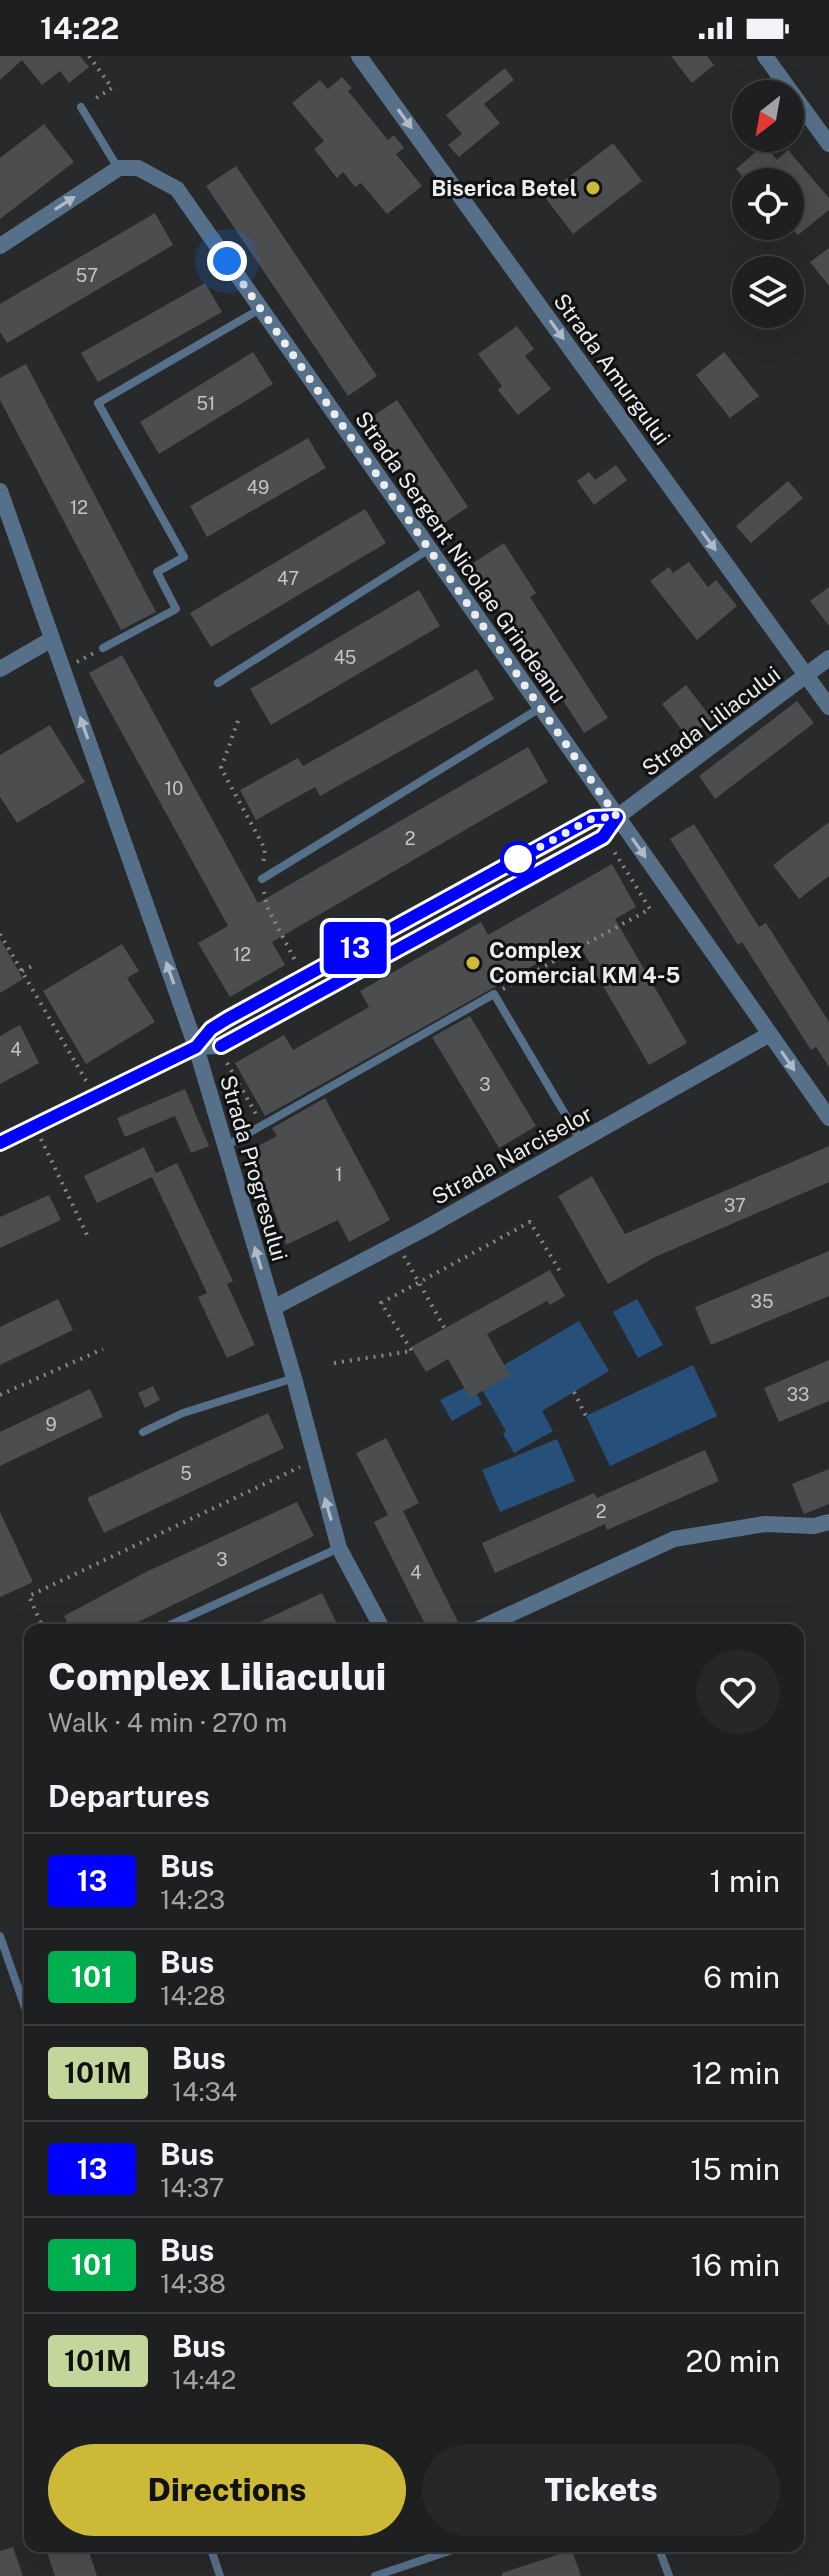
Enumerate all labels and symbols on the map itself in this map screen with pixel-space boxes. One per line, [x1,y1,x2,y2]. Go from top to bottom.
north arrow [732,80,804,152]
one-way arrow [397,109,412,130]
place label: Biserica Betel [431,175,577,201]
marker: Biserica Betel [584,179,602,197]
one-way arrow [55,196,76,211]
your location [207,241,247,281]
house number: 57 [76,265,98,286]
street label: Strada Amurgului [548,288,676,450]
one-way arrow [549,320,564,341]
house number: 51 [197,393,215,414]
street label: Strada Sergent Nicolae Grindeanu [350,406,572,708]
house number: 49 [247,477,269,498]
house number: 12 [70,497,88,518]
one-way arrow [701,530,717,552]
house number: 47 [277,568,299,589]
house number: 45 [334,647,356,668]
street label: Strada Liliacului [637,661,785,781]
one-way arrow [77,716,89,740]
house number: 10 [165,778,183,799]
house number: 2 [405,828,415,849]
one-way arrow [631,837,646,858]
unlabelled marker [501,842,535,876]
line badge: 13 [319,922,391,974]
place label: Complex Comercial KM 4-5 [489,937,680,988]
house number: 12 [233,944,251,965]
marker: Complex Comercial KM 4-5 [464,954,482,972]
one-way arrow [163,961,176,985]
house number: 4 [10,1039,22,1060]
one-way arrow [780,1050,795,1071]
street label: Strada Progresului [215,1072,293,1264]
house number: 3 [479,1074,491,1095]
street label: Strada Narciselor [427,1100,597,1210]
house number: 1 [335,1164,343,1185]
house number: 37 [724,1195,746,1216]
one-way arrow [251,1246,264,1270]
house number: 35 [751,1291,773,1312]
house number: 33 [787,1384,809,1405]
house number: 9 [45,1414,57,1435]
house number: 5 [180,1463,192,1484]
one-way arrow [321,1496,334,1520]
house number: 2 [596,1501,606,1522]
house number: 3 [216,1549,228,1570]
house number: 4 [410,1562,422,1583]

